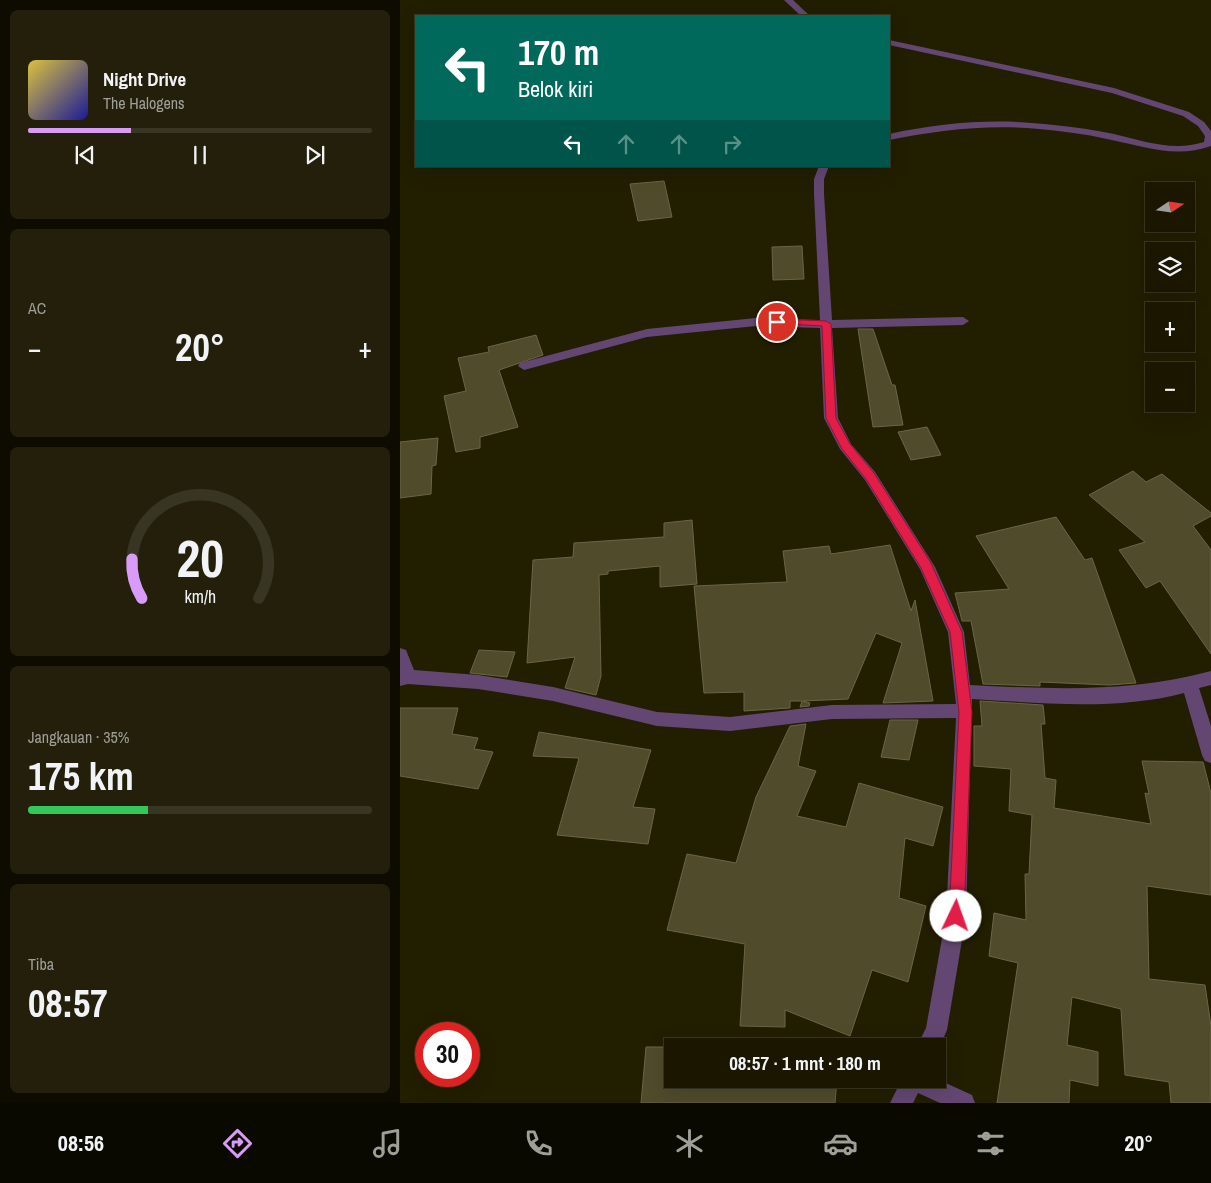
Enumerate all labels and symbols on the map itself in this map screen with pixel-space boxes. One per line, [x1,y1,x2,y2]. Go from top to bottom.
north arrow [1145,182,1195,232]
pin [756,301,798,343]
position arrow [929,889,981,941]
speed limit sign: 30 [415,1022,480,1087]

